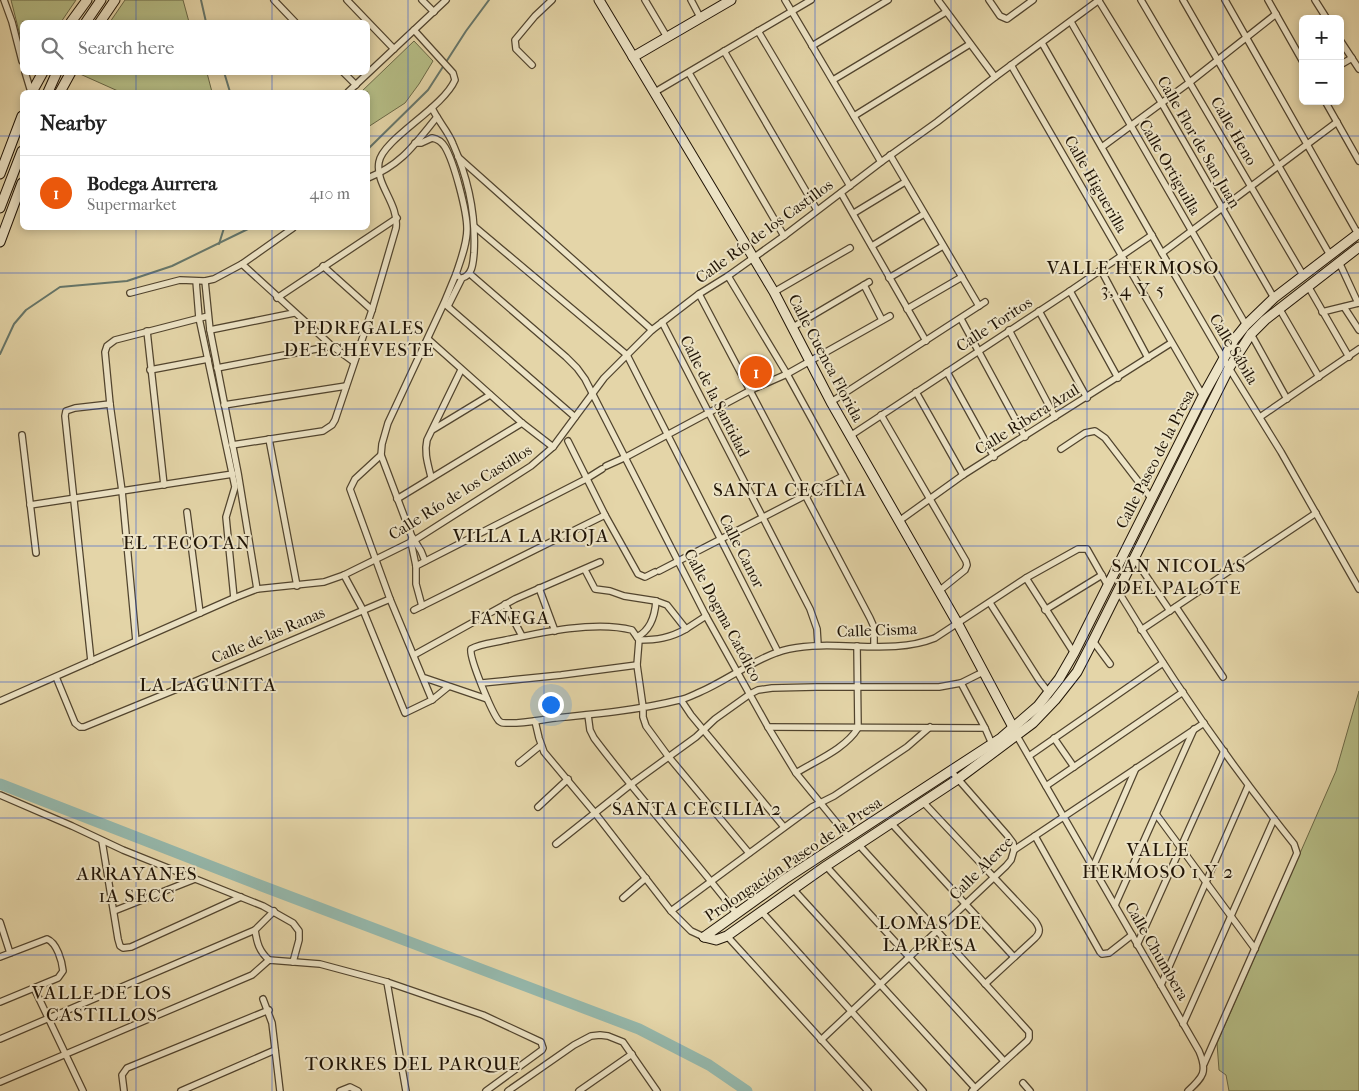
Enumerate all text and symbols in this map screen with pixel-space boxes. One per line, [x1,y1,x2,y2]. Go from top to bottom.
map controls [1299,15,1344,105]
button: + [1299,15,1344,60]
search box [20,20,370,75]
icon: search [38,34,66,62]
text: Search here [78,37,174,59]
button: − [1299,60,1344,105]
street label: Calle Flor de San Juan [1153,73,1245,212]
street label: Calle Heno [1207,93,1261,169]
text: Nearby [40,111,106,135]
street label: Calle Ortiguilla [1135,116,1205,219]
street label: Calle Higuerilla [1061,132,1132,237]
text: Bodega Aurrera [87,173,217,195]
street label: Calle Río de los Castillos [692,175,836,287]
text: 1 [53,184,59,203]
text: 410 m [309,184,350,203]
text: Supermarket [87,195,177,214]
district label: VALLE HERMOSO 3, 4 Y 5 [1046,257,1219,301]
street label: Calle Cuenca Florida [784,291,868,425]
street label: Calle Toritos [952,292,1036,356]
street label: Calle Sábila [1206,310,1263,388]
district label: PEDREGALES DE ECHEVESTE [283,317,435,361]
street label: Calle de la Santidad [676,332,754,460]
pin: 1 [740,353,772,391]
street label: Calle Ribera Azul [971,379,1083,459]
street label: Calle Paseo de la Presa [1112,386,1199,532]
street label: Calle Río de los Castillos [385,440,535,544]
district label: SANTA CECILIA [713,479,867,501]
street label: Calle Canor [715,511,769,591]
district label: VILLA LA RIOJA [452,525,609,547]
district label: EL TECOTAN [123,532,251,554]
street label: Calle Dogma Católico [680,545,766,685]
district label: SAN NICOLAS DEL PALOTE [1112,555,1246,599]
street label: Calle de las Ranas [208,603,328,667]
district label: FANEGA [470,607,550,629]
street label: Calle Cisma [837,619,918,641]
district label: LA LAGUNITA [139,674,277,696]
your location [538,692,564,718]
street label: Prolongación Paseo de la Presa [701,792,886,925]
district label: SANTA CECILIA 2 [612,798,782,820]
street label: Calle Alerce [945,832,1017,904]
district label: VALLE HERMOSO 1 Y 2 [1082,839,1234,883]
district label: ARRAYANES 1A SECC [75,863,198,907]
street label: Calle Chumbera [1121,898,1193,1004]
district label: LOMAS DE LA PRESA [878,912,982,956]
district label: VALLE DE LOS CASTILLOS [31,982,172,1026]
district label: TORRES DEL PARQUE [305,1053,521,1075]

